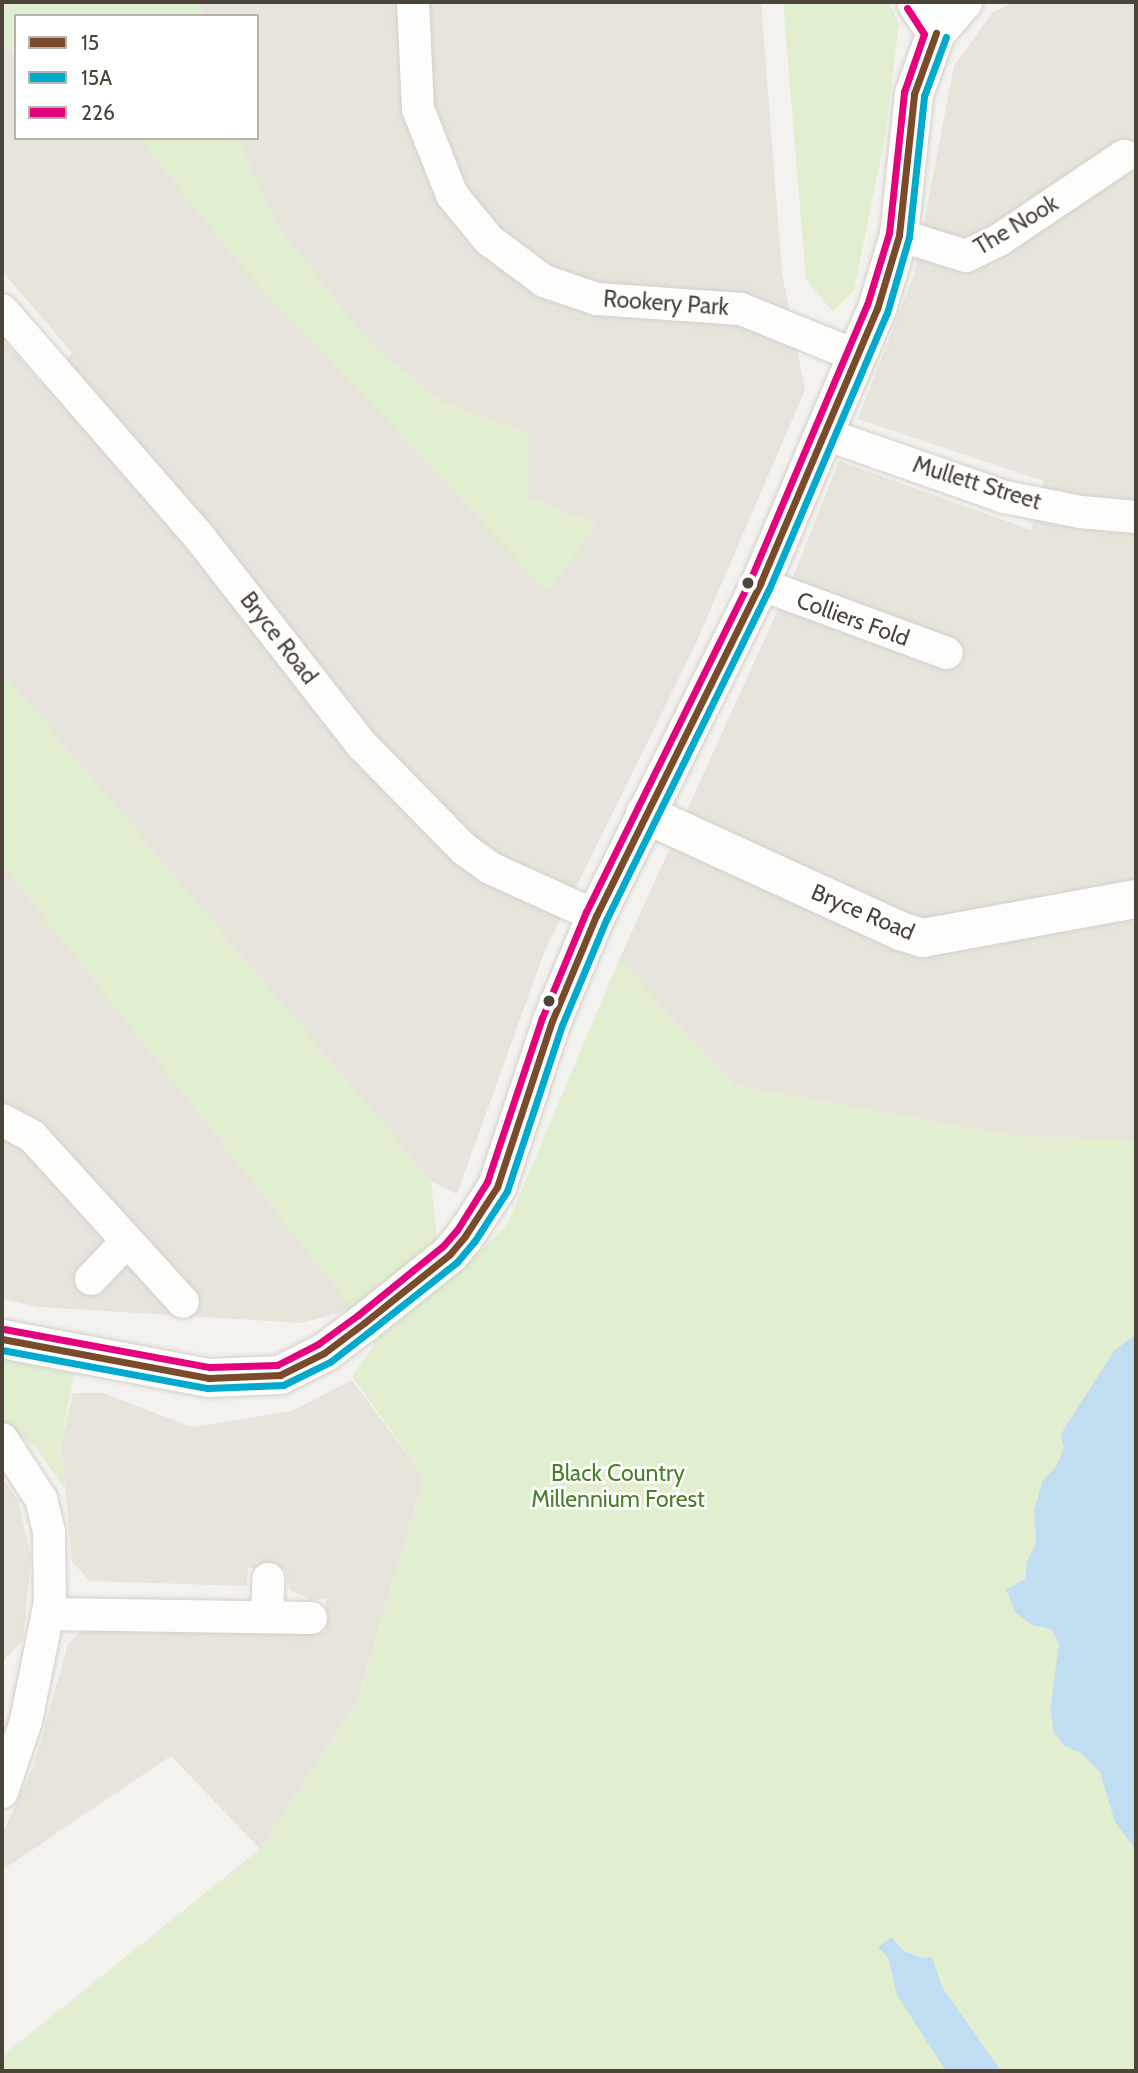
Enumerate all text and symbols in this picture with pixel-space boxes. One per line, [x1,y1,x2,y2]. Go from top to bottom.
legend [14,14,259,140]
text: 15 [81,30,99,55]
text: 15A [81,65,112,90]
text: 226 [81,100,115,125]
street label: The Nook [969,189,1063,261]
street label: Rookery Park [602,285,730,321]
street label: Mullett Street [909,450,1045,516]
unlabelled marker [741,576,755,590]
street label: Bryce Road [234,586,324,690]
street label: Colliers Fold [793,586,913,652]
street label: Bryce Road [807,878,919,946]
unlabelled marker [542,994,556,1008]
park label: Black Country Millennium Forest [531,1459,705,1513]

